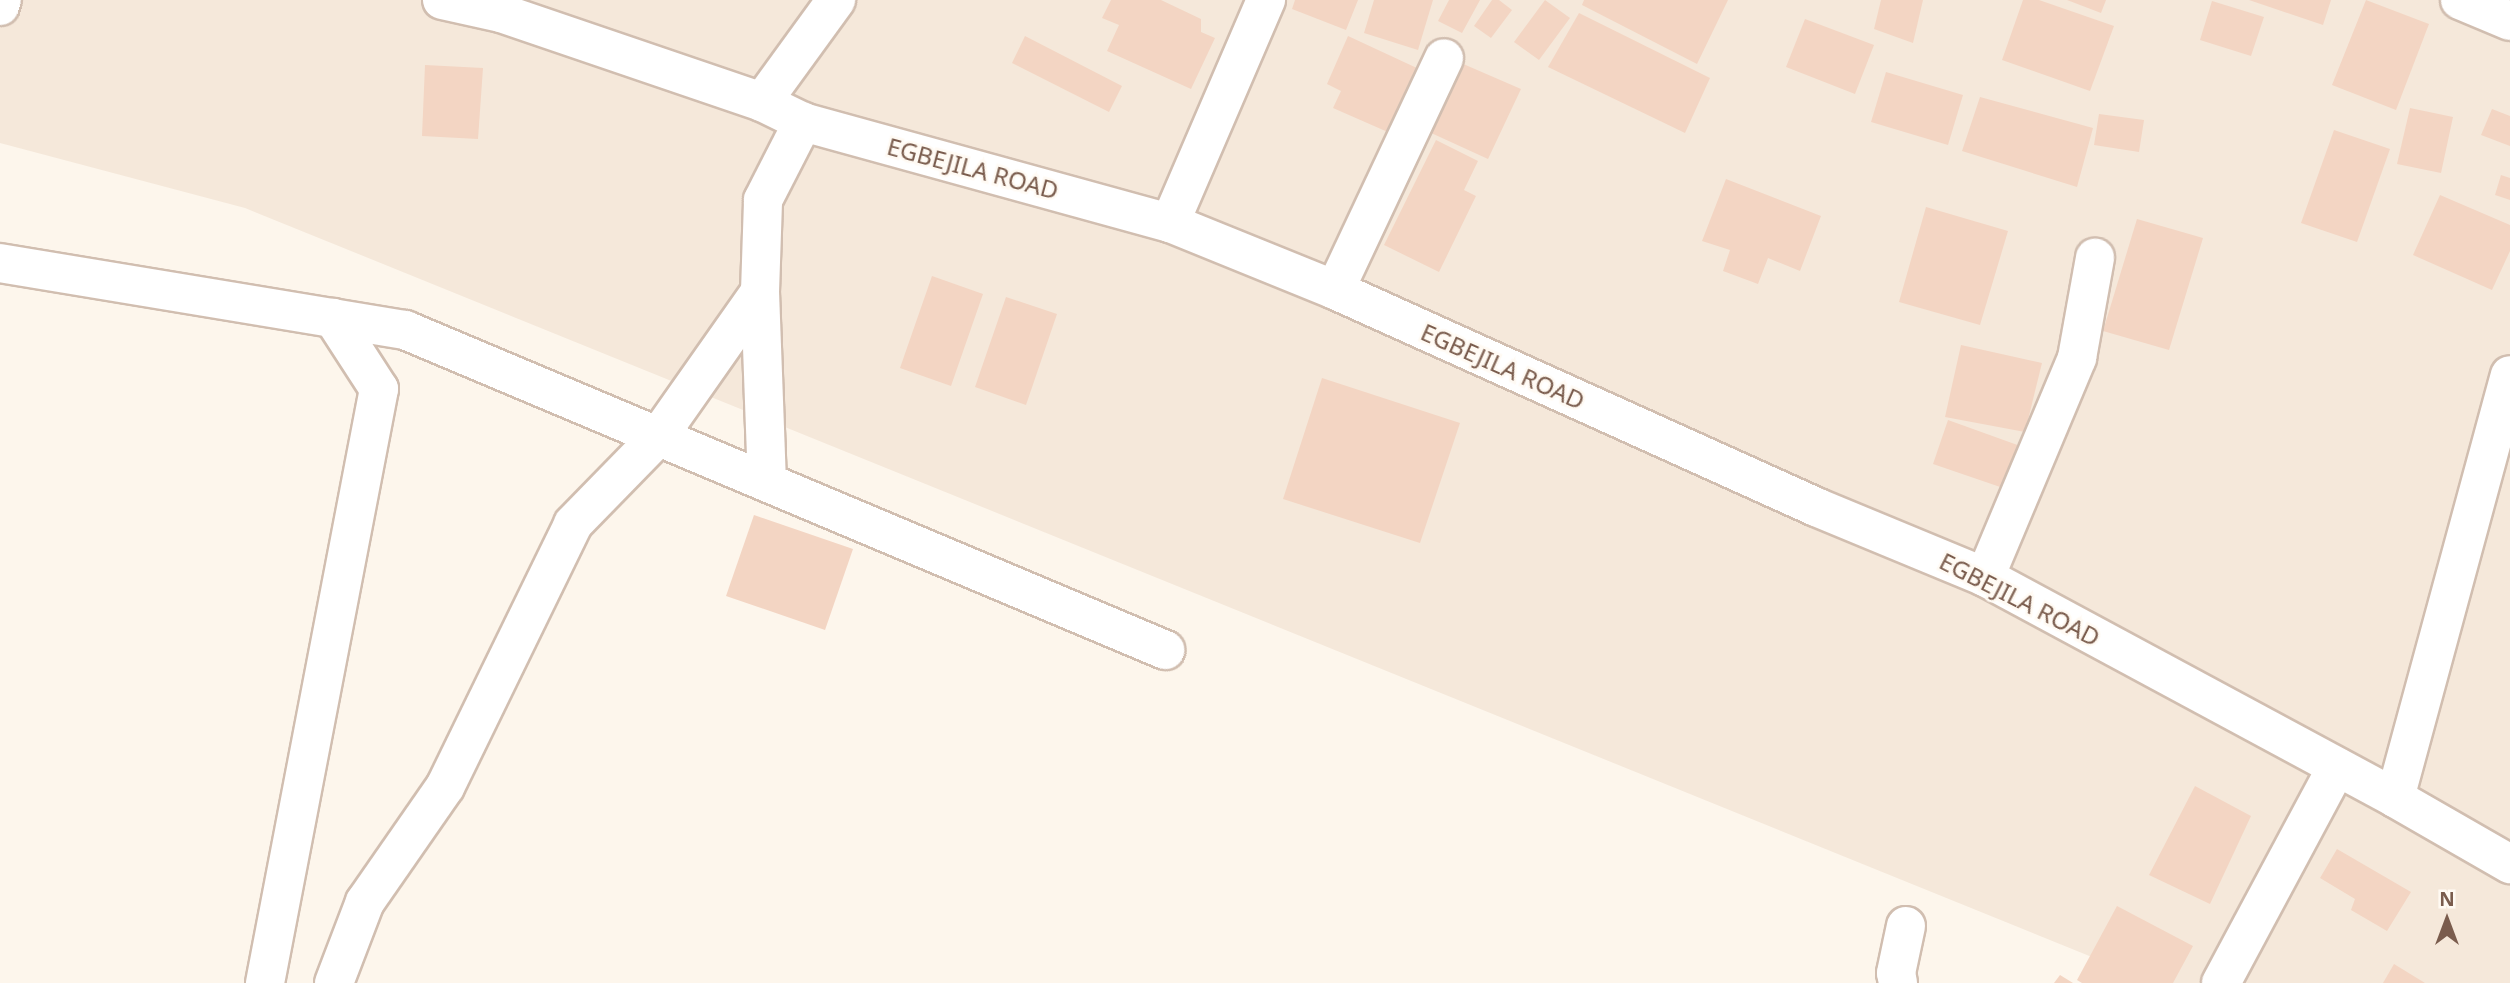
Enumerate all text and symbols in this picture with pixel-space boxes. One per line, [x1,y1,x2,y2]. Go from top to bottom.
street label: EGBEJILA ROAD [884,131,1062,205]
street label: EGBEJILA ROAD [1417,317,1589,415]
street label: EGBEJILA ROAD [1935,546,2105,652]
north arrow [2412,885,2482,955]
text: N [2439,886,2455,912]

